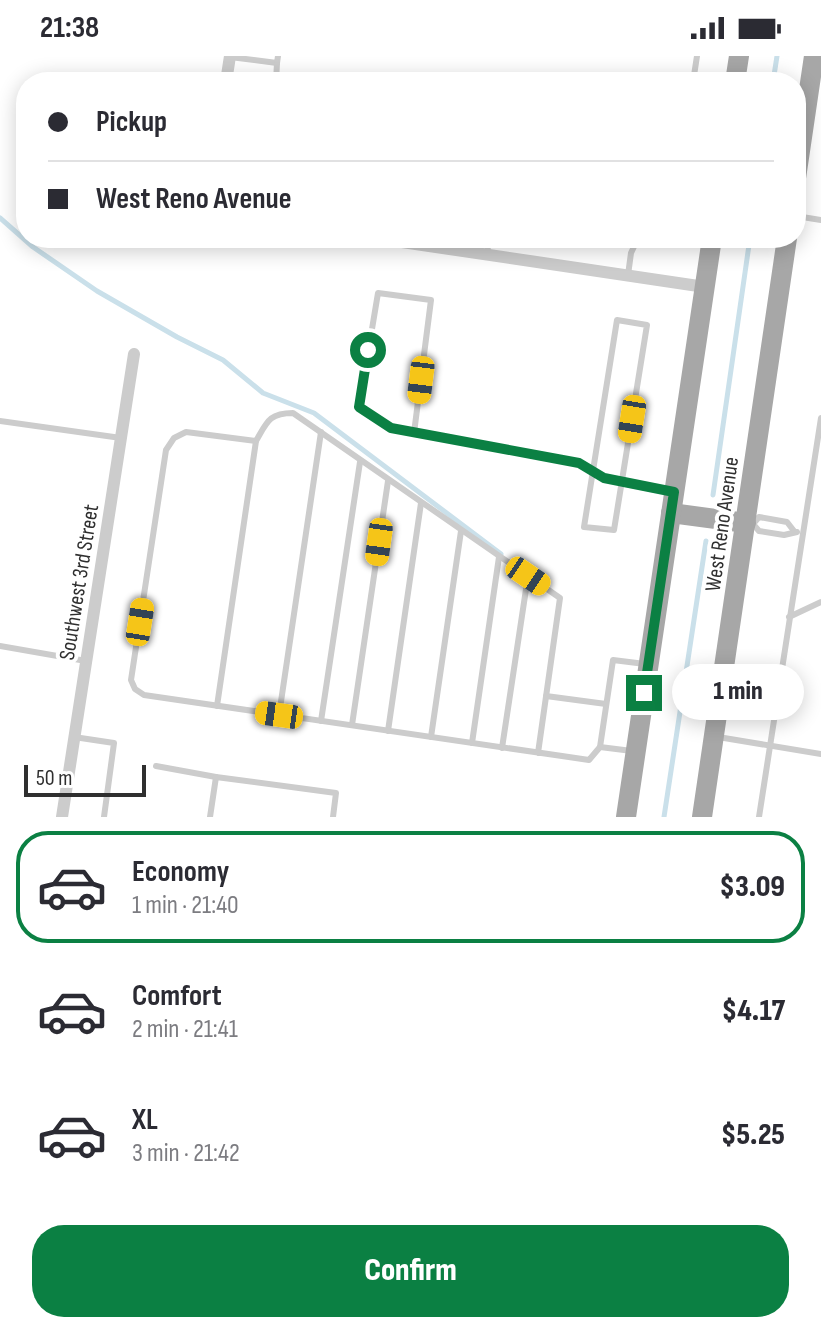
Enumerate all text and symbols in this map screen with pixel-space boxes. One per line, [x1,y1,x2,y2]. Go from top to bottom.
text: 21:38 [40,10,99,46]
text: Pickup [96,104,167,140]
text: West Reno Avenue [96,181,292,217]
route start [350,332,386,368]
car [406,355,436,405]
car [616,393,648,445]
street label: West Reno Avenue [700,455,745,593]
street label: Southwest 3rd Street [54,502,105,662]
car [364,517,394,567]
car [501,553,555,599]
car [124,596,156,648]
callout: 1 min [672,665,804,721]
route end [626,675,662,711]
text: 1 min [713,676,763,707]
car [254,700,304,730]
scale bar [24,761,146,797]
text: 50 m [36,765,72,792]
icon: car [36,851,108,923]
text: Economy [132,854,229,890]
text: $3.09 [720,869,785,905]
text: 1 min · 21:40 [132,890,239,921]
icon: car [36,975,108,1047]
text: Comfort [132,978,222,1014]
text: $4.17 [722,993,785,1029]
text: 2 min · 21:41 [132,1014,238,1045]
icon: car [36,1099,108,1171]
text: XL [132,1102,158,1138]
text: $5.25 [721,1117,785,1153]
text: 3 min · 21:42 [132,1138,240,1169]
button: Confirm [32,1225,789,1317]

